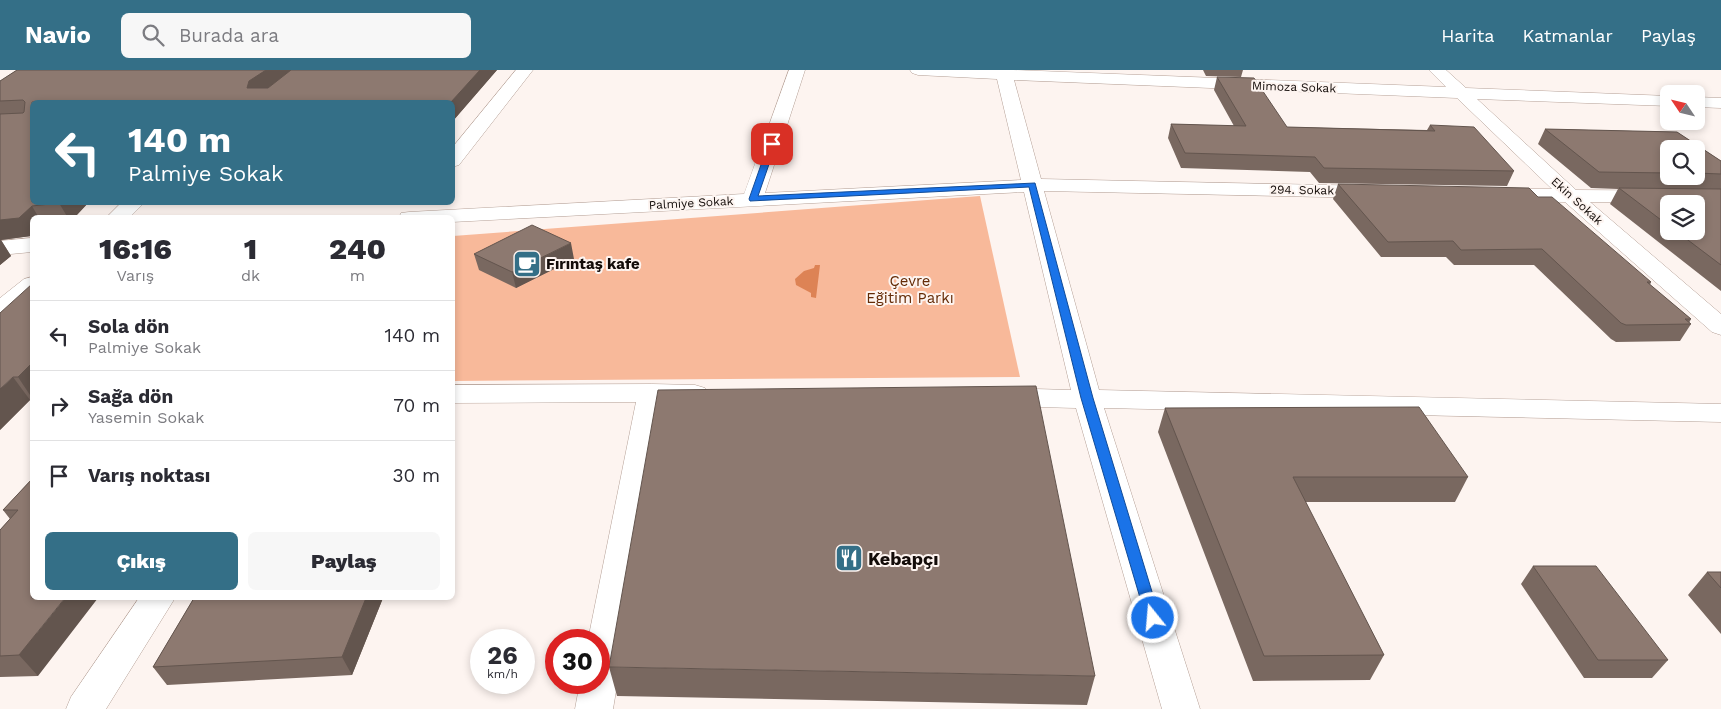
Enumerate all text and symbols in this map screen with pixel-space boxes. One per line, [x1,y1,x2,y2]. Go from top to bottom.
search box [121,13,471,58]
text: Navio [25,21,91,49]
icon: search [139,21,167,49]
text: Burada ara [179,24,279,47]
text: Harita [1441,25,1494,46]
text: Katmanlar [1522,25,1613,46]
text: Paylaş [1641,25,1696,46]
street label: Mimoza Sokak [1252,79,1336,95]
north arrow [1660,85,1705,130]
map controls [1660,85,1705,240]
text: 140 m [128,119,231,161]
icon: left [45,120,110,185]
pin [751,123,793,165]
icon: arrive [758,130,786,158]
button: search [1660,140,1705,185]
text: Palmiye Sokak [128,161,283,186]
street label: Ekin Sokak [1548,174,1606,228]
street label: 294. Sokak [1270,182,1334,198]
street label: Palmiye Sokak [648,194,734,212]
button: layers [1660,195,1705,240]
text: 16:16 [99,231,172,266]
text: 1 [244,231,257,266]
text: 240 [329,231,386,266]
cafe icon: Fırıntaş kafe [512,249,542,279]
place label: Fırıntaş kafe [546,255,640,273]
text: Varış [117,266,154,285]
text: dk [241,266,260,285]
text: m [350,266,365,285]
park label: Çevre Eğitim Parkı [866,272,954,307]
text: Sola dön [88,315,169,338]
icon: left [45,322,73,350]
text: 140 m [385,324,440,347]
text: Palmiye Sokak [88,338,201,357]
text: Sağa dön [88,385,173,408]
icon: right [45,392,73,420]
text: 70 m [393,394,440,417]
text: Yasemin Sokak [88,408,204,427]
icon: arrive [45,462,73,490]
text: Varış noktası [88,464,210,487]
text: 30 m [393,464,440,487]
button: Çıkış [45,532,238,590]
button: Paylaş [248,532,440,590]
restaurant icon: Kebapçı [834,543,864,573]
place label: Kebapçı [868,548,939,569]
position arrow [1126,591,1178,643]
speed limit sign: 30 [545,629,610,694]
text: 26 [487,641,518,670]
text: km/h [487,667,518,681]

